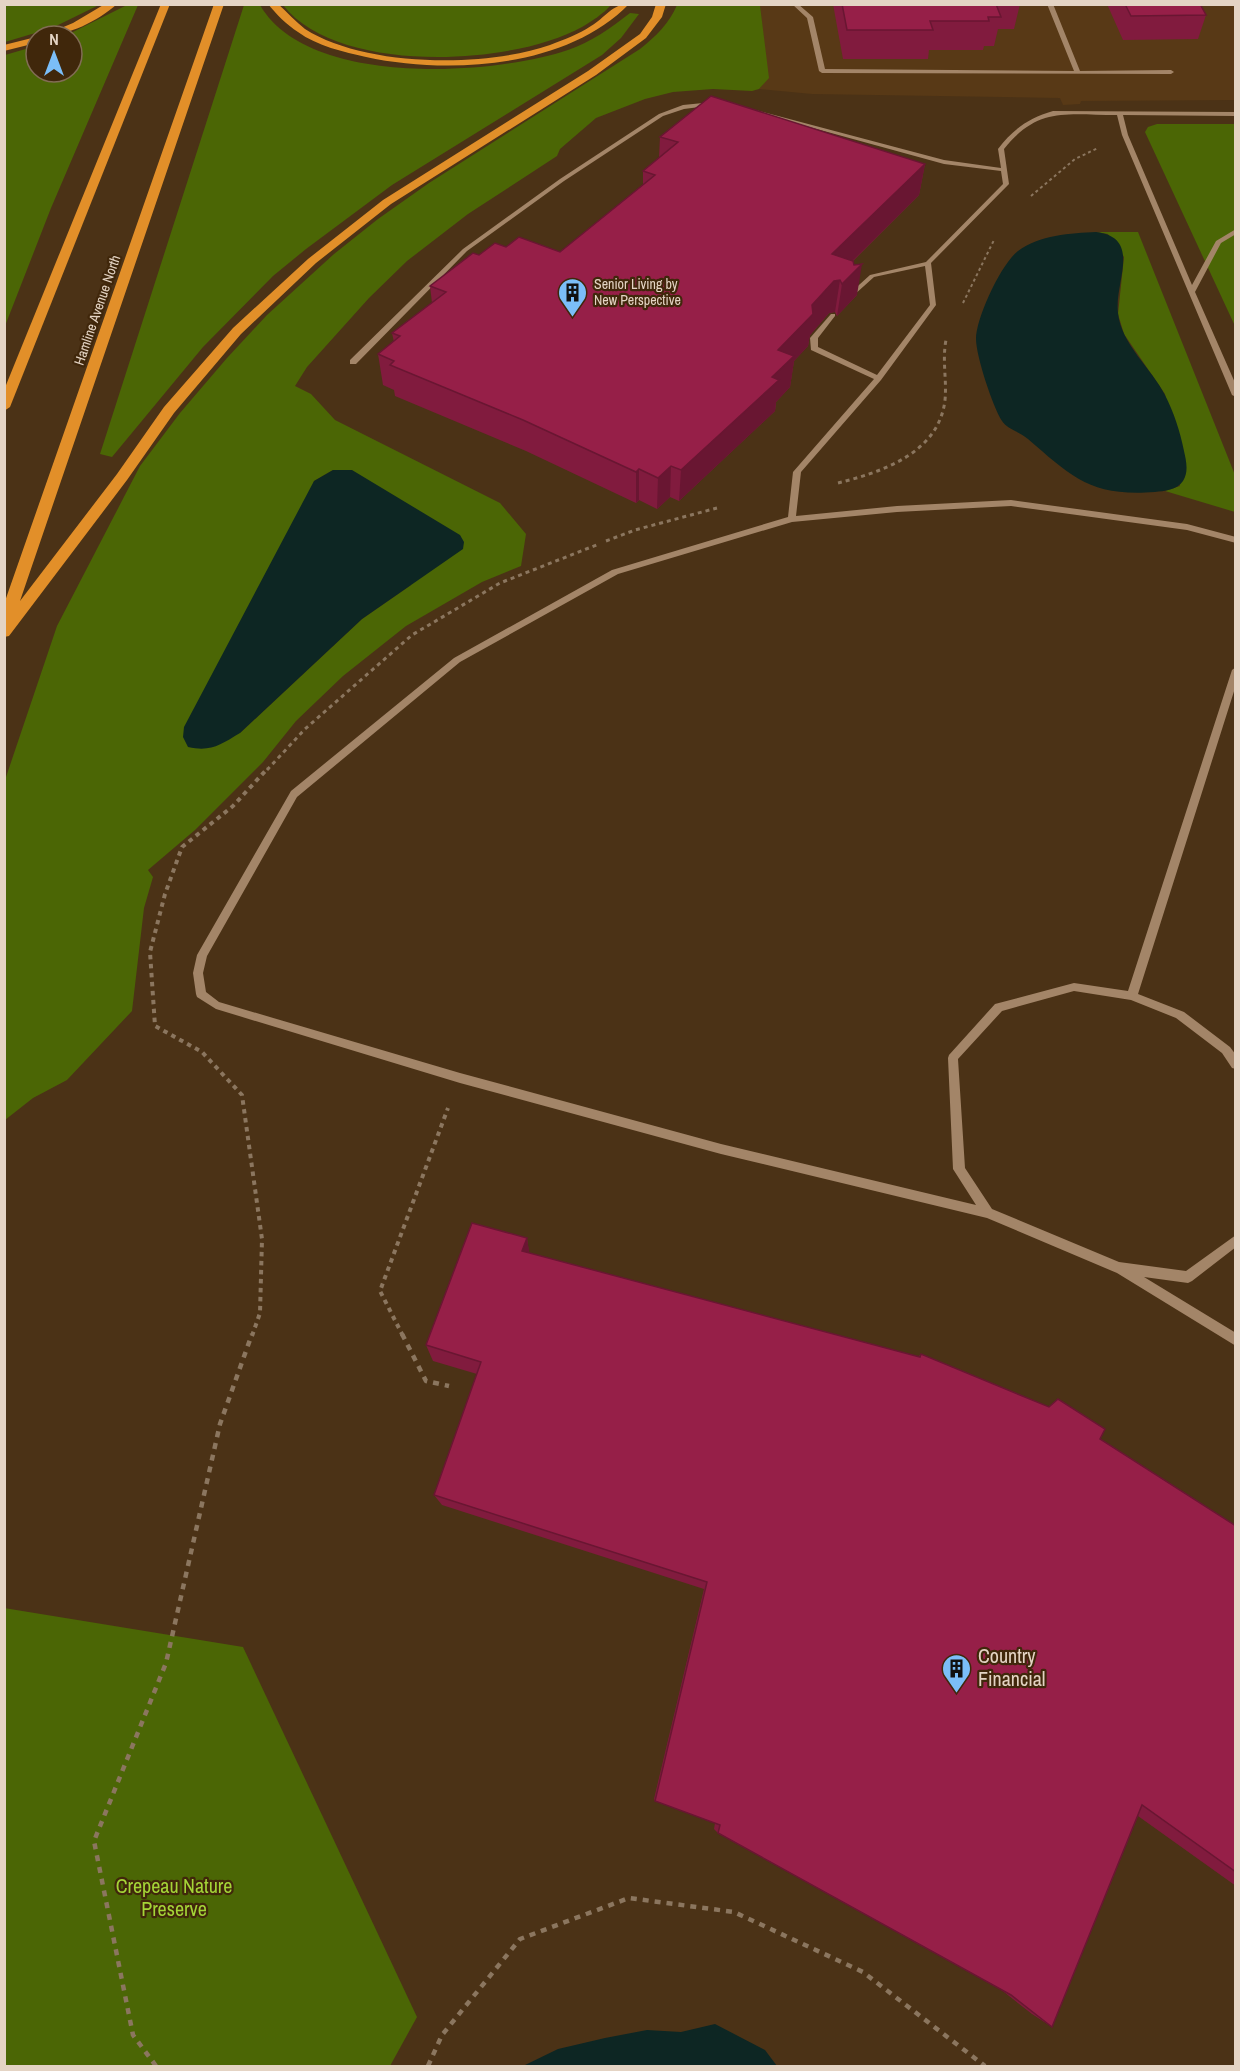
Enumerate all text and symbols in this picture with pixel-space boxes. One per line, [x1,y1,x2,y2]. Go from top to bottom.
north arrow [24,24,84,84]
text: N [49,28,59,50]
street label: Hamline Avenue North [70,253,124,367]
place label: Senior Living by New Perspective [594,275,681,309]
building icon: Senior Living by New Perspective [557,276,589,318]
place label: Country Financial [978,1642,1045,1692]
building icon: Country Financial [941,1652,973,1694]
park label: Crepeau Nature Preserve [116,1872,232,1922]

